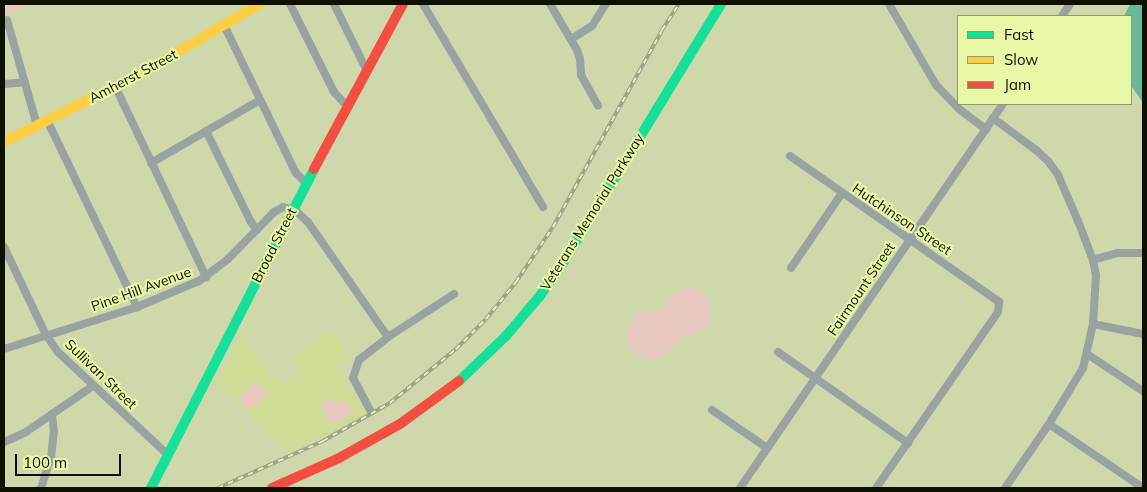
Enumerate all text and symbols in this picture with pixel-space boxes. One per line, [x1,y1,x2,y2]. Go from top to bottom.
legend [957,15,1132,105]
text: Fast [1004,25,1034,44]
street label: Amherst Street [86,46,180,106]
text: Slow [1004,50,1038,69]
text: Jam [1004,75,1031,94]
street label: Veterans Memorial Parkway [537,130,647,294]
street label: Hutchinson Street [849,180,955,258]
street label: Broad Street [248,205,300,285]
street label: Fairmount Street [824,239,898,339]
street label: Pine Hill Avenue [89,263,193,315]
street label: Sullivan Street [62,336,140,412]
scale bar [18,444,124,476]
text: 100 m [23,453,67,472]

